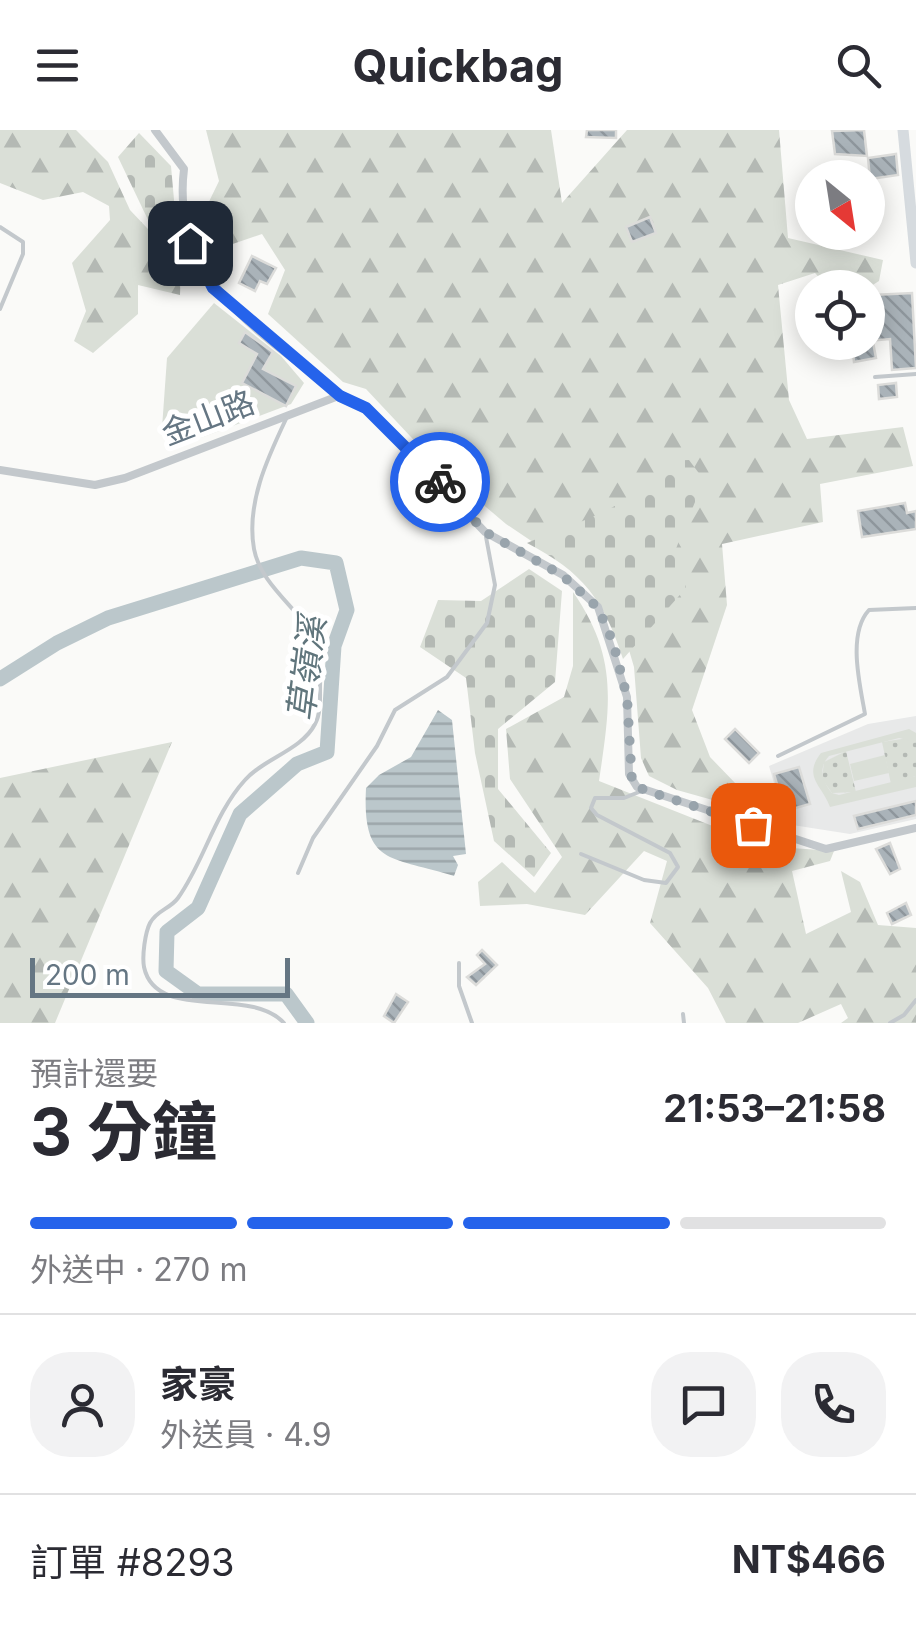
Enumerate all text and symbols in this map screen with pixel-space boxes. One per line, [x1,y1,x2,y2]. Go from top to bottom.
icon: menu [30,38,85,93]
text: Quickbag [352,38,564,93]
icon: search [831,38,886,93]
north arrow [795,160,885,250]
map controls [795,160,885,360]
pin [148,201,233,286]
icon: home [163,216,218,271]
button: locate [795,270,885,360]
street label: 金山路 [156,382,260,453]
courier [390,432,490,532]
icon: bike [413,455,468,510]
water label: 草嶺溪 [279,609,334,724]
pin [711,783,796,868]
icon: bag [726,798,781,853]
scale bar [30,953,290,998]
text: 200 m [45,958,130,992]
text: 預計還要 [30,1054,158,1093]
text: 21:53–21:58 [663,1085,886,1131]
text: 3 分鐘 [30,1092,217,1171]
text: 外送中 · 270 m [30,1250,248,1289]
button: person [30,1352,135,1457]
button: chat [651,1352,756,1457]
button: phone [781,1352,886,1457]
text: 家豪 [160,1361,236,1407]
text: 外送員 · 4.9 [160,1415,332,1454]
text: NT$466 [732,1536,886,1582]
text: 訂單 #8293 [30,1539,234,1585]

